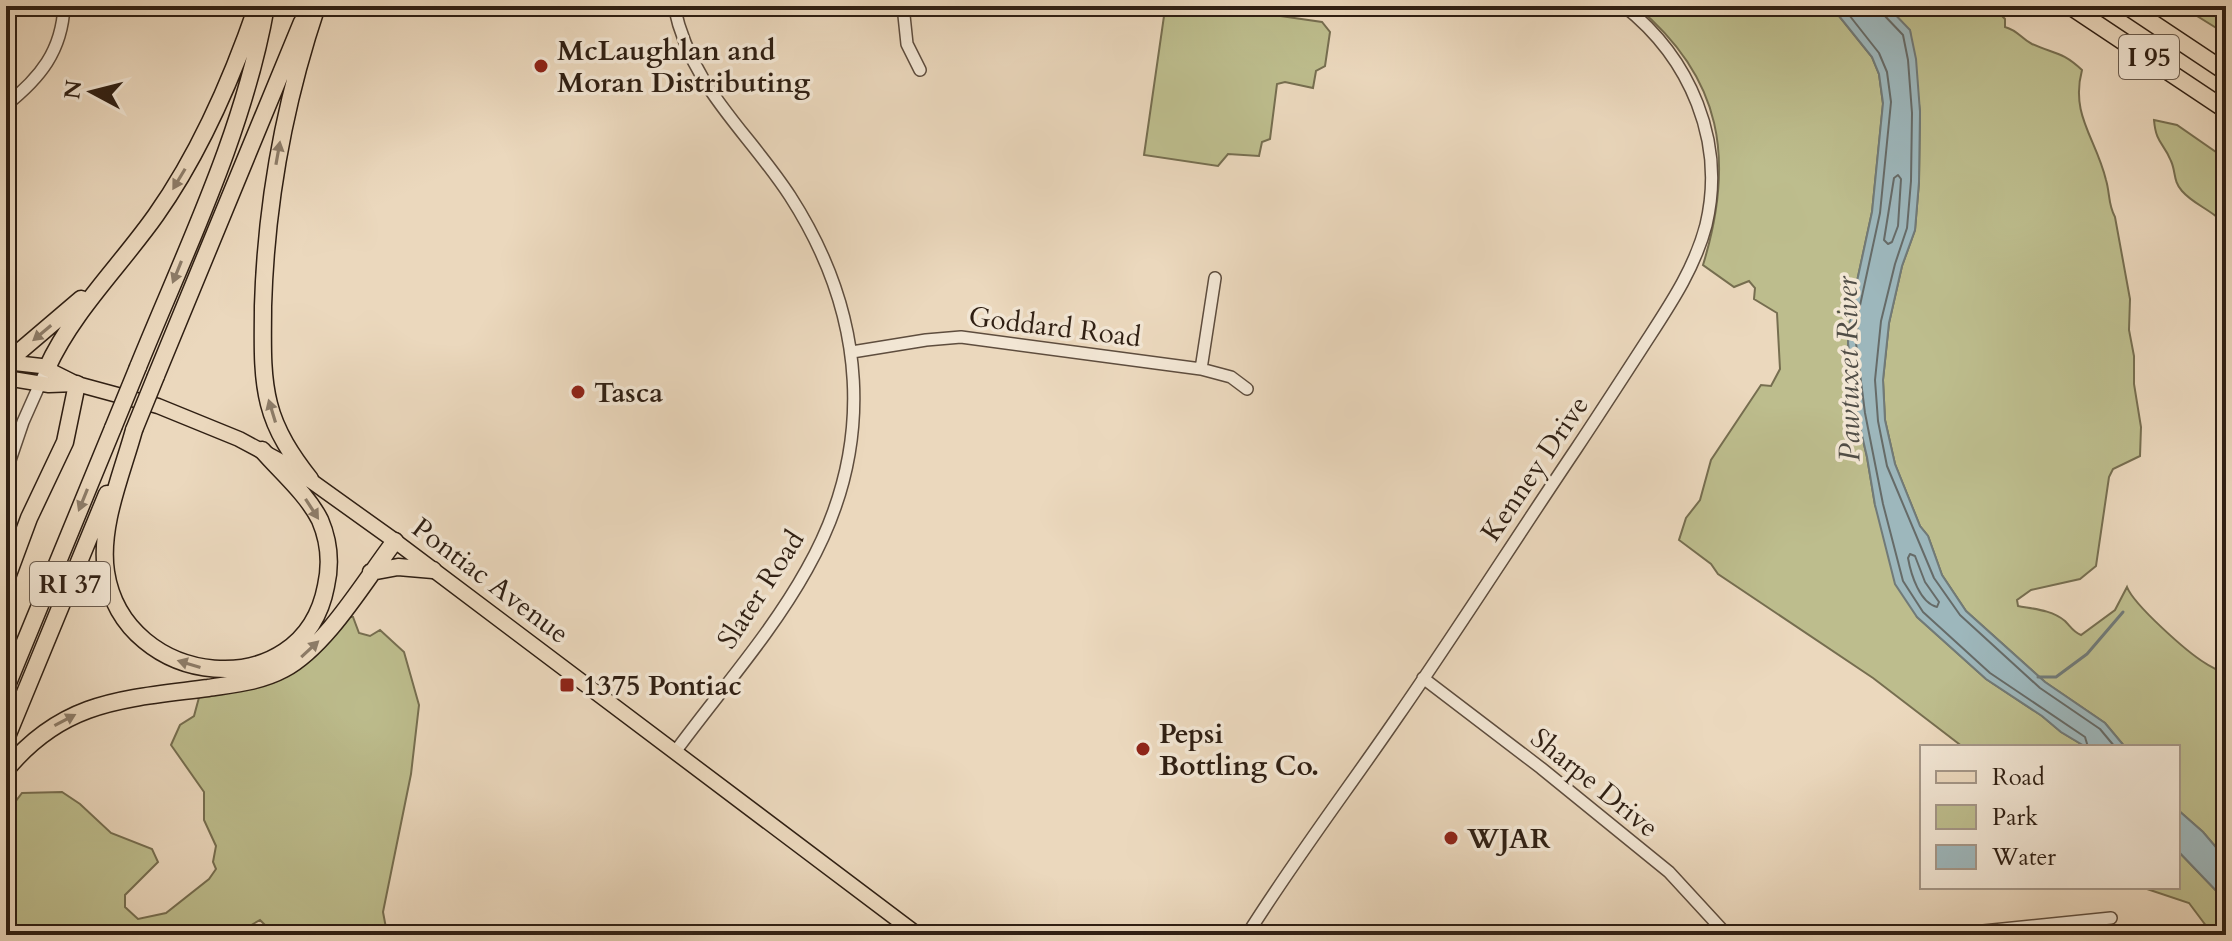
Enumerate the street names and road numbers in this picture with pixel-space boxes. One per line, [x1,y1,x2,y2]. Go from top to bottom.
road number: I 95 [2119,35,2179,79]
street label: Goddard Road [967,298,1143,356]
street label: Kenney Drive [1472,388,1598,549]
street label: Pontiac Avenue [404,509,577,652]
street label: Slater Road [708,523,813,656]
road number: RI 37 [30,562,110,606]
street label: Sharpe Drive [1522,719,1666,846]

